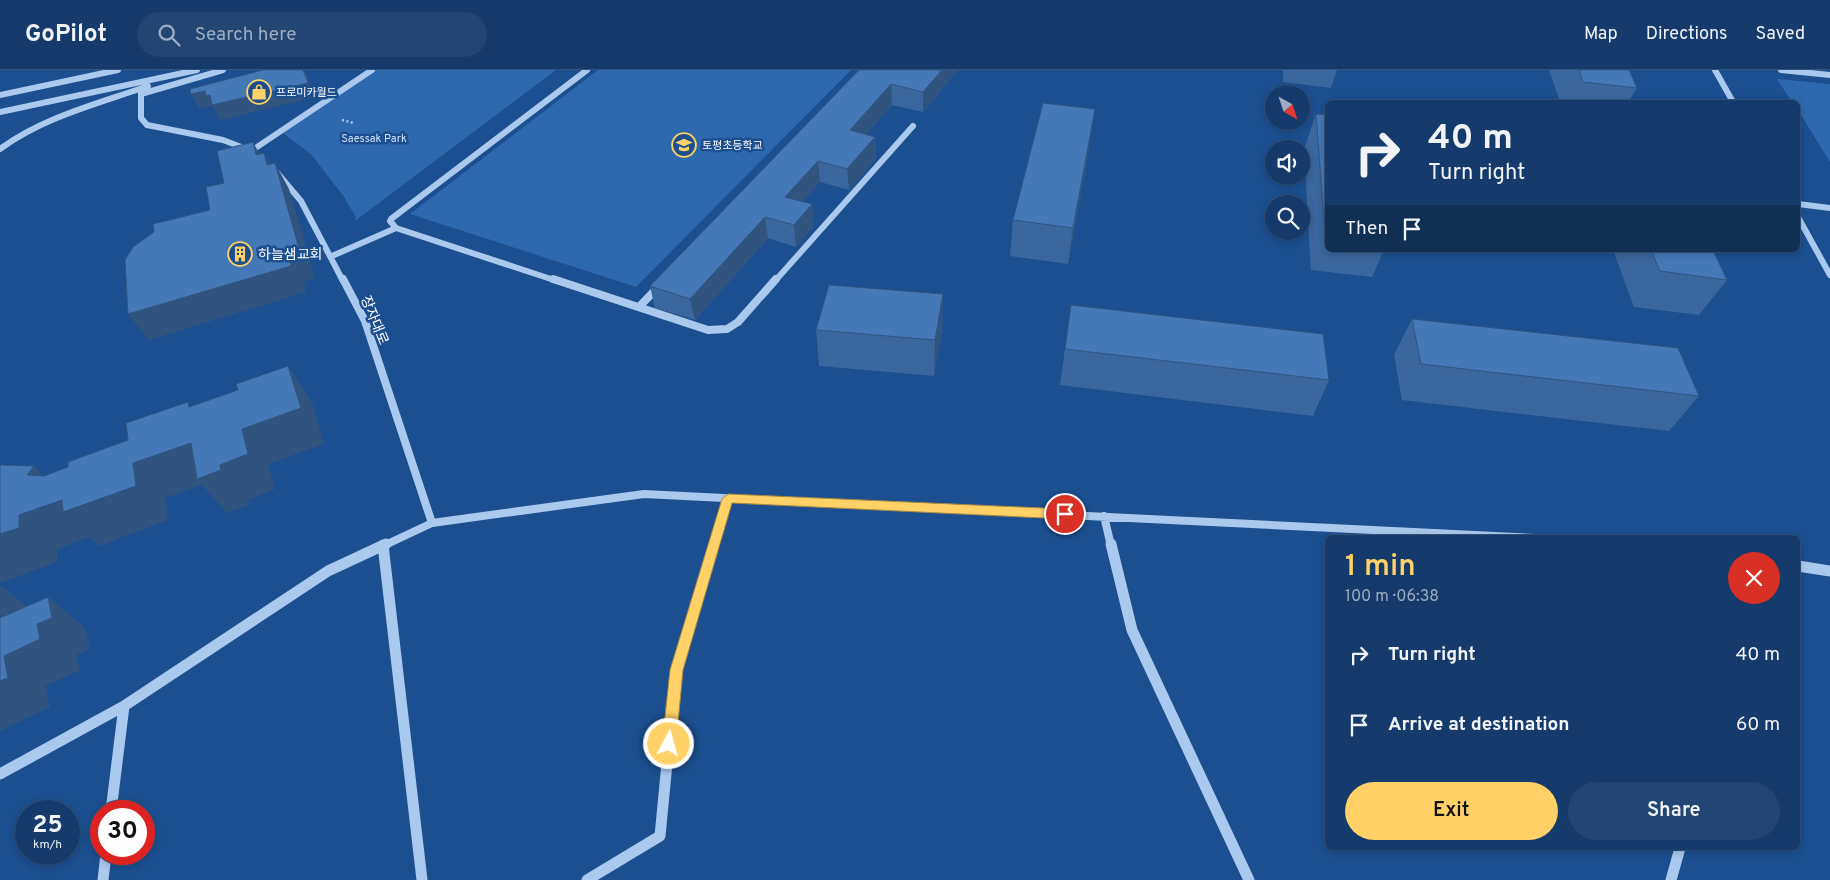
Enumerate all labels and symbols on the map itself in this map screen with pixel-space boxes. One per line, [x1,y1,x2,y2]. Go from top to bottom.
shop icon: 프로미카월드 [246,79,272,105]
north arrow [1265,85,1310,130]
place label: 프로미카월드 [276,86,337,100]
park label: Saessak Park [341,132,407,146]
school or university icon: 토평초등학교 [671,132,697,158]
place label: 토평초등학교 [702,139,763,153]
building icon: 하늘샘교회 [227,241,253,267]
place label: 하늘샘교회 [258,247,322,264]
street label: 장자대로 [356,293,391,348]
pin [1044,493,1086,535]
position arrow [642,717,694,769]
speed limit sign: 30 [90,800,155,865]

